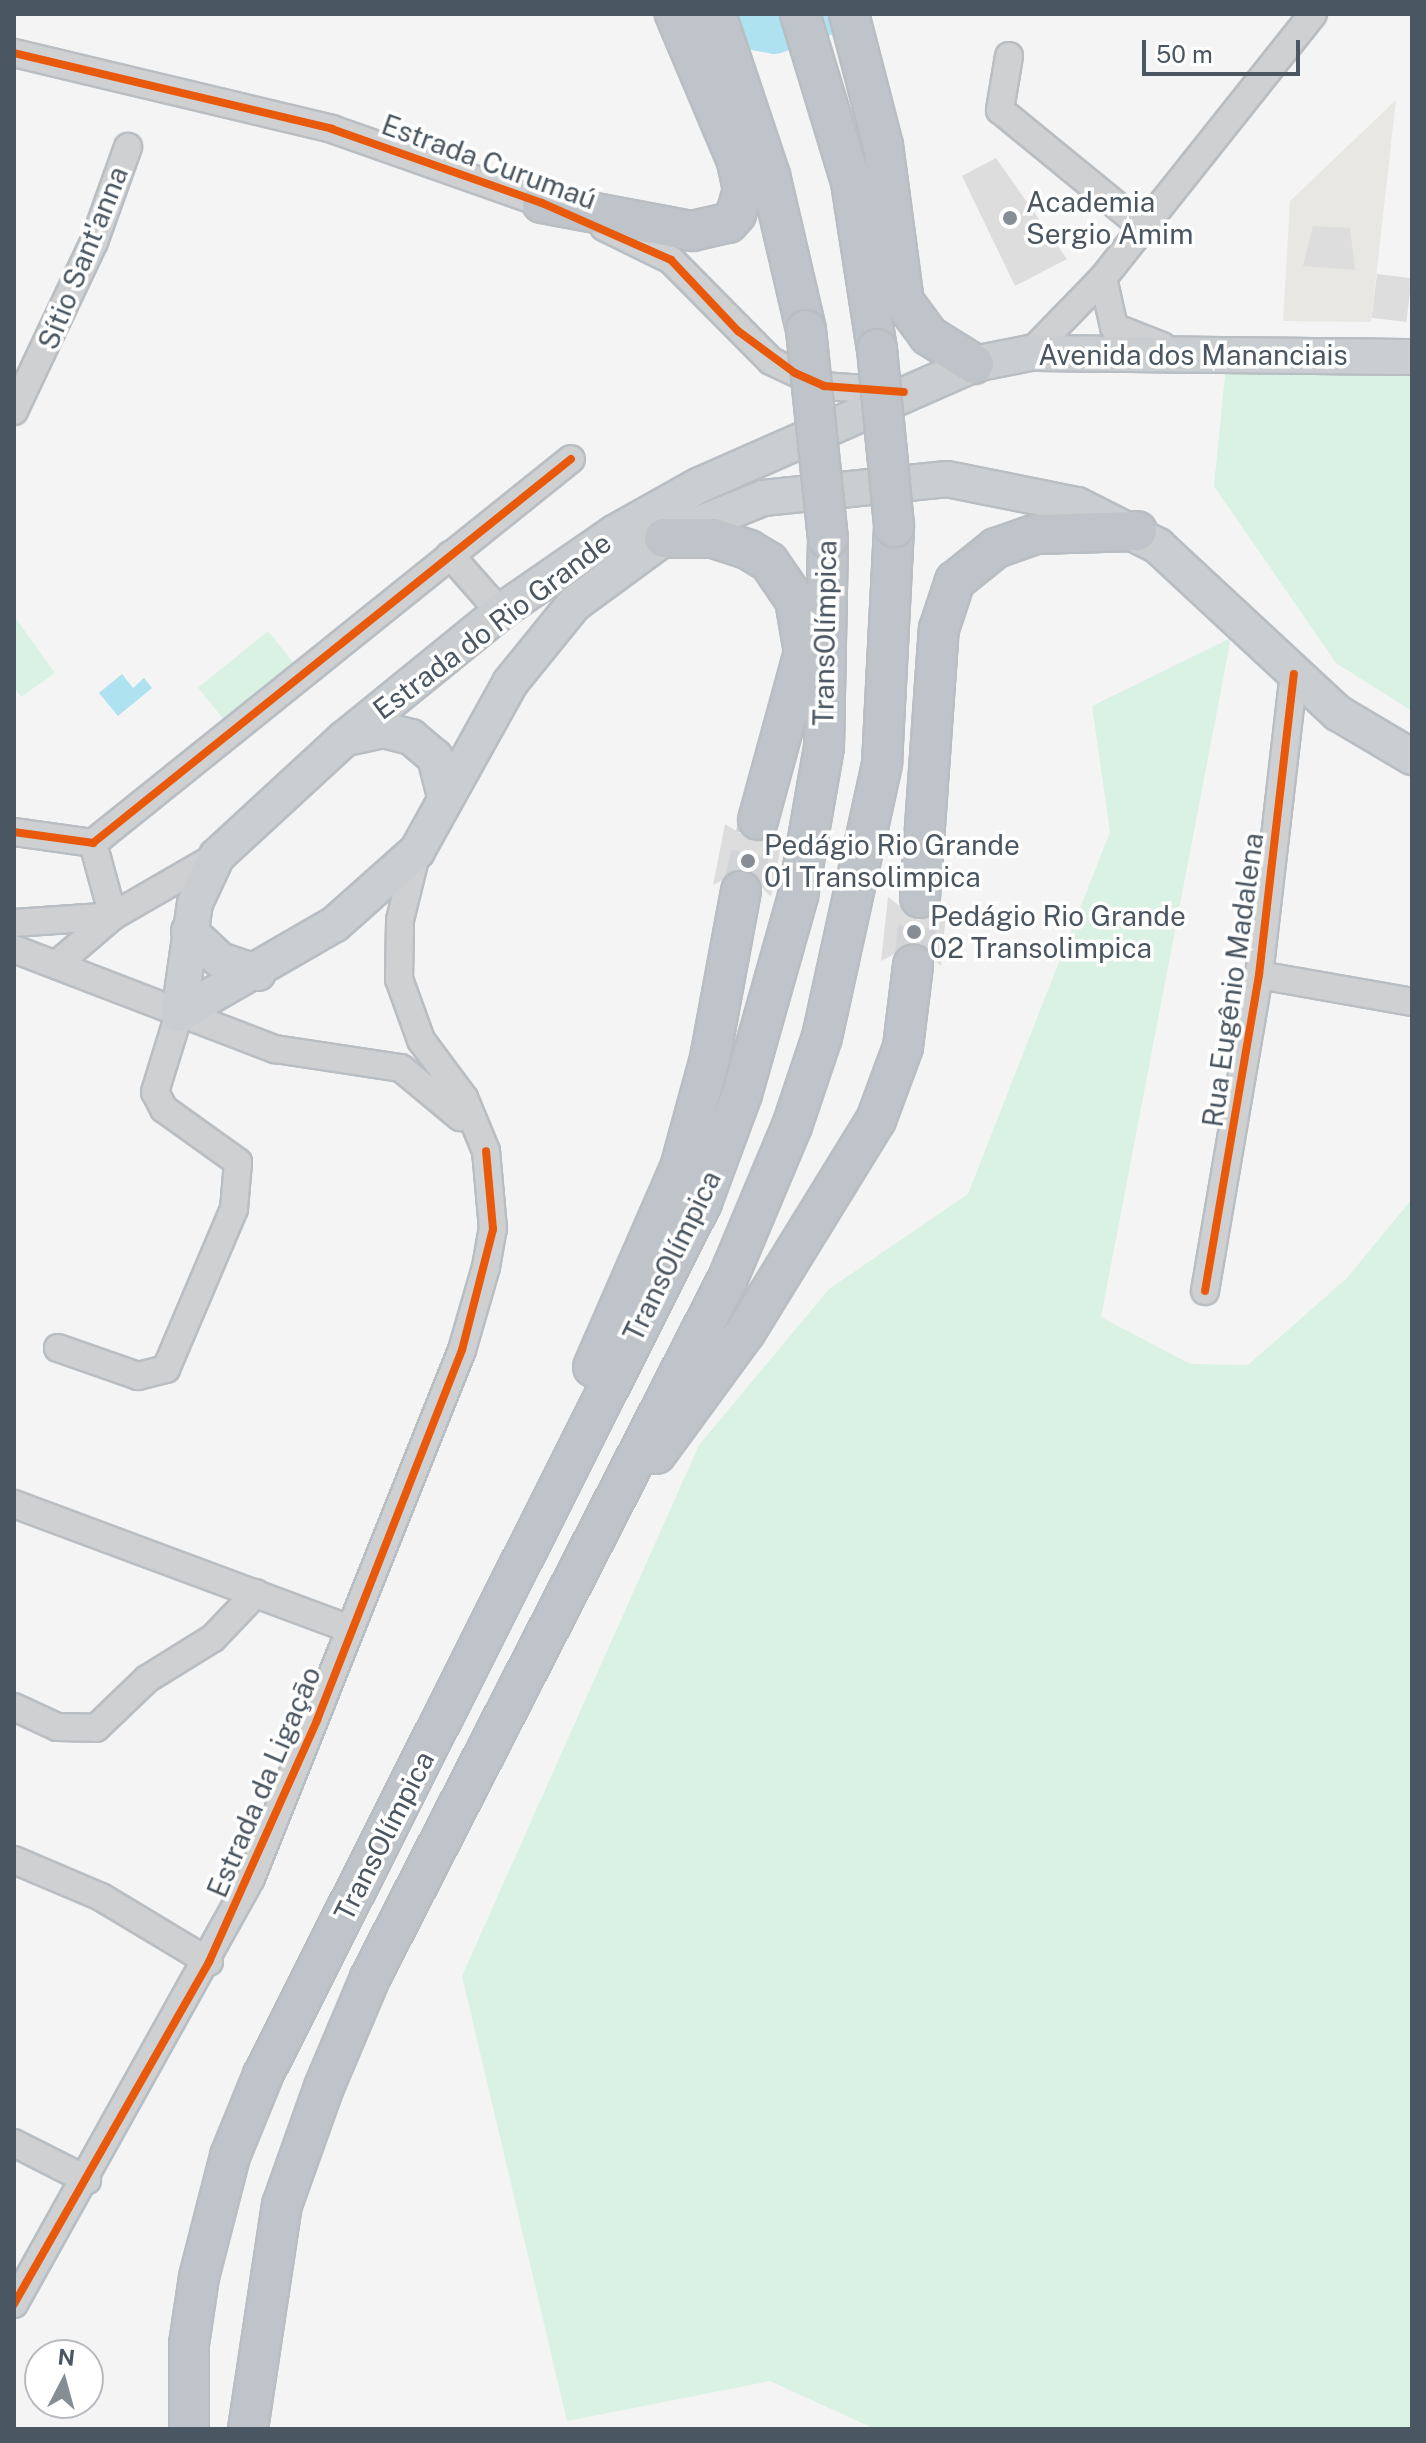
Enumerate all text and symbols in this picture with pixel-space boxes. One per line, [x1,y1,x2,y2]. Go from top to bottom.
scale bar [1146,24,1304,74]
text: 50 m [1156,40,1213,68]
street label: Estrada Curumaú [377,108,601,216]
street label: Sítio Sant'anna [31,161,135,355]
place label: Academia Sergio Amim [1026,185,1194,251]
marker: Academia Sergio Amim [1001,209,1019,227]
street label: Avenida dos Mananciais [1038,338,1348,372]
street label: Estrada do Rio Grande [366,525,618,727]
street label: TransOlímpica [807,540,843,726]
place label: Pedágio Rio Grande 01 Transolimpica [764,828,1020,894]
street label: Rua Eugênio Madalena [1196,831,1270,1129]
marker: Pedágio Rio Grande 01 Transolimpica [739,852,757,870]
place label: Pedágio Rio Grande 02 Transolimpica [930,899,1186,965]
marker: Pedágio Rio Grande 02 Transolimpica [905,923,923,941]
street label: TransOlímpica [616,1165,728,1347]
street label: Estrada da Ligação [200,1661,328,1903]
street label: TransOlímpica [327,1746,441,1926]
north arrow [24,2339,104,2419]
text: N [56,2343,76,2371]

